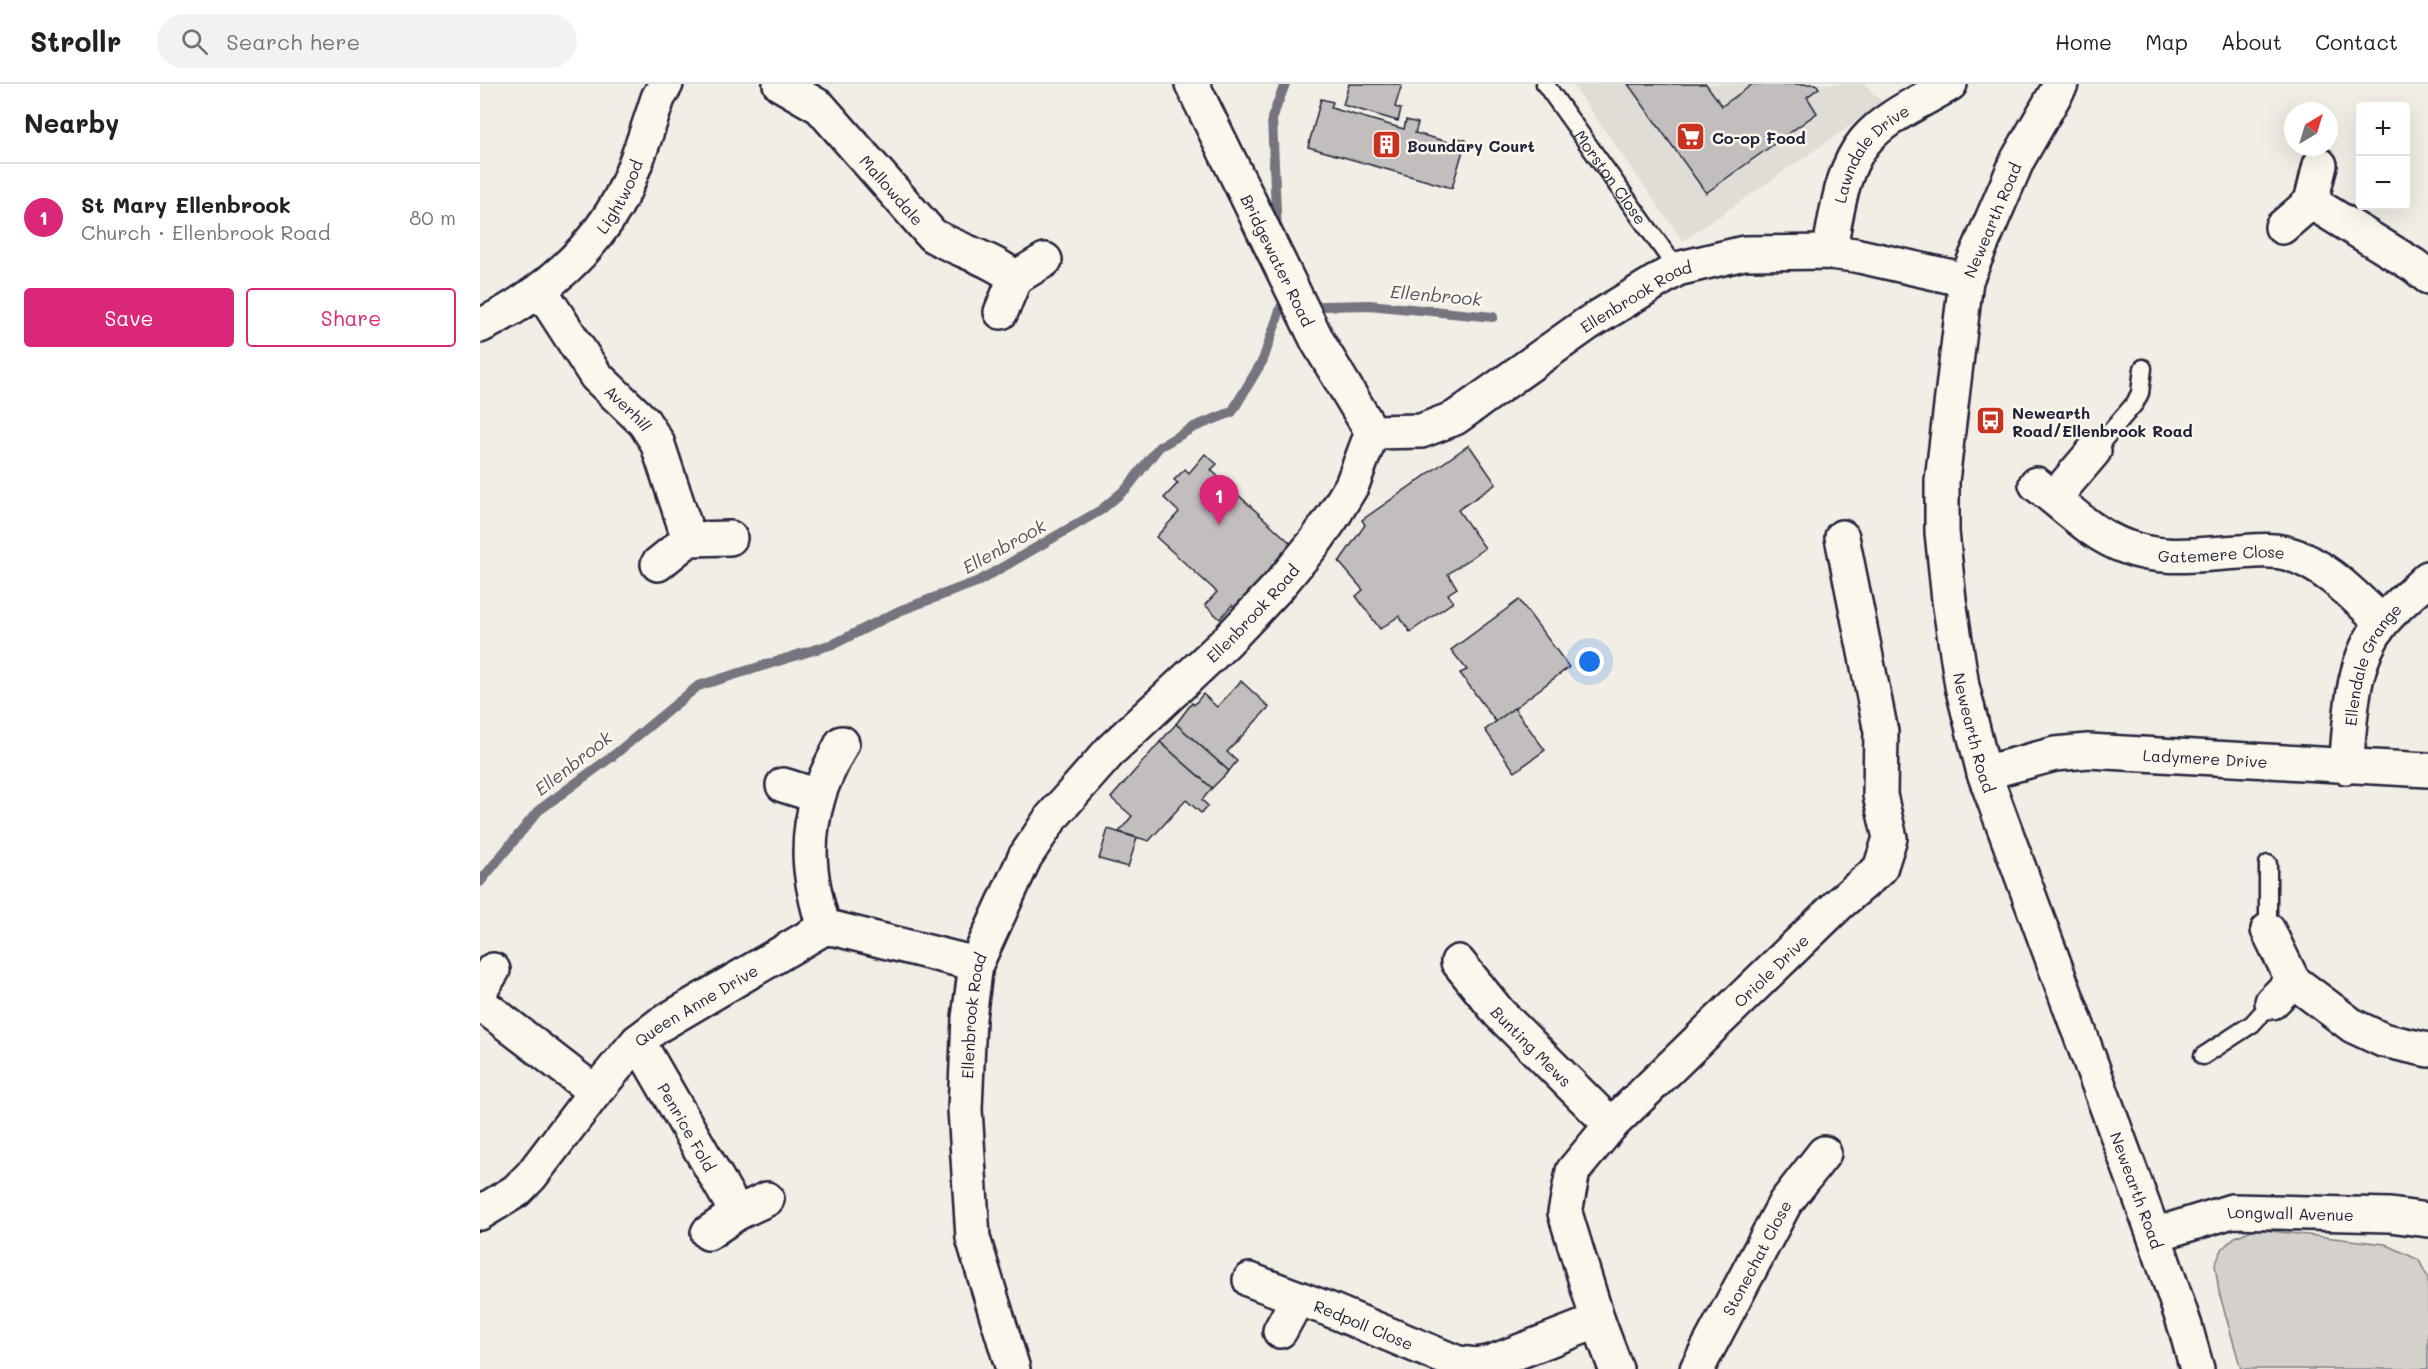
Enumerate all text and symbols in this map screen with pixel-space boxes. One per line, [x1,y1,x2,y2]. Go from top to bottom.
search box [157,14,577,68]
text: Strollr [30,23,121,59]
icon: search [178,25,211,58]
text: Search here [226,27,360,56]
text: Home [2055,28,2112,55]
text: Map [2145,28,2188,55]
text: About [2221,28,2282,55]
text: Contact [2315,28,2398,55]
street label: Lawndale Drive [1828,99,1913,205]
north arrow [2284,102,2338,156]
map controls [2356,102,2410,210]
button: + [2356,102,2410,156]
text: Nearby [24,106,119,140]
supermarket icon: Co-op Food [1675,121,1707,153]
street label: Morston Close [1570,125,1652,228]
place label: Co-op Food [1712,127,1806,148]
building icon: Boundary Court [1370,129,1402,161]
place label: Boundary Court [1407,135,1535,156]
street label: Mallowdale [856,150,929,229]
button: − [2356,156,2410,210]
street label: Lightwood [591,157,646,237]
street label: Newearth Road [1958,159,2026,281]
text: St Mary Ellenbrook [81,190,291,219]
street label: Bridgewater Road [1237,191,1319,330]
text: 1 [39,204,48,230]
text: 80 m [409,204,456,230]
text: Church · Ellenbrook Road [81,219,330,245]
street label: Ellenbrook Road [1575,255,1693,337]
water label: Ellenbrook [1389,279,1483,311]
button: Save [24,288,234,347]
button: Share [246,288,456,347]
street label: Averhill [601,380,657,435]
place label: Newearth Road/Ellenbrook Road [2012,402,2193,441]
bus stop icon: Newearth Road/Ellenbrook Road [1975,405,2007,437]
pin: 1 [1200,476,1238,525]
water label: Ellenbrook [958,513,1050,579]
street label: Gatemere Close [2157,540,2287,566]
street label: Ellenbrook Road [1201,559,1303,666]
street label: Ellendale Grange [2339,598,2405,727]
your location [1575,647,1604,676]
street label: Newearth Road [1950,671,2001,795]
water label: Ellenbrook [529,725,617,801]
street label: Ladymere Drive [2142,744,2268,772]
street label: Oriole Drive [1729,929,1813,1011]
street label: Ellenbrook Road [956,949,990,1079]
street label: Queen Anne Drive [630,959,761,1051]
street label: Bunting Mews [1487,1002,1577,1091]
street label: Penrice Fold [654,1079,721,1175]
street label: Newearth Road [2106,1129,2168,1251]
street label: Stonechat Close [1717,1196,1795,1319]
street label: Longwall Avenue [2224,1200,2354,1225]
street label: Redpoll Close [1311,1294,1417,1354]

